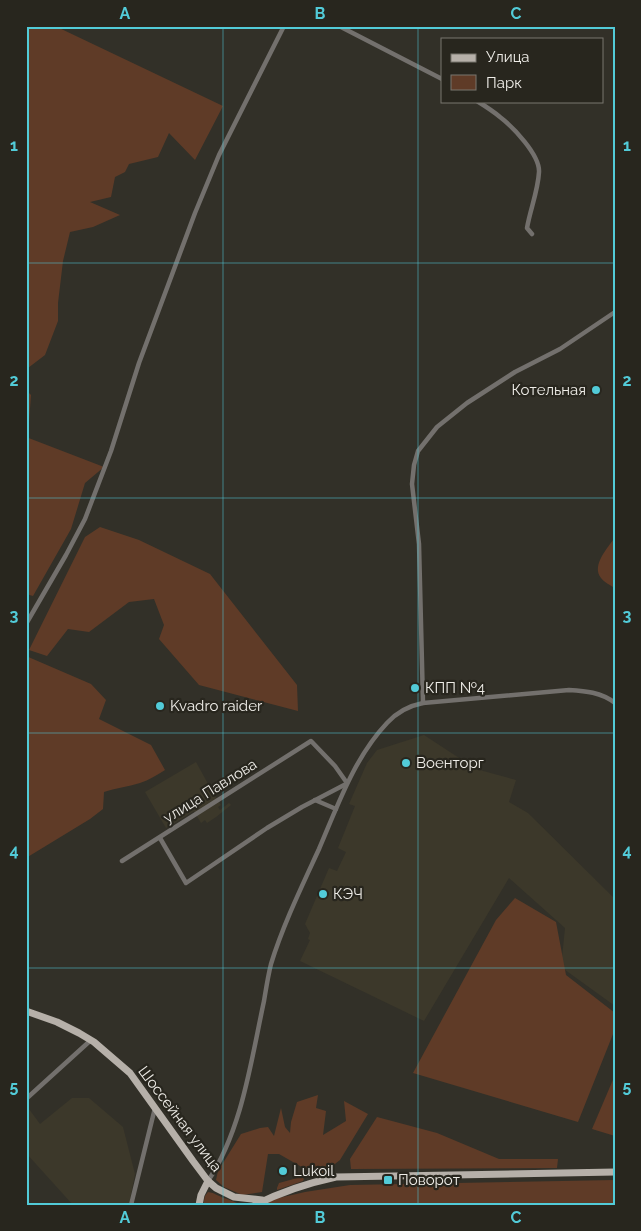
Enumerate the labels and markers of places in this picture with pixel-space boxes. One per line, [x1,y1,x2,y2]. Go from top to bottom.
place label: Котельная [512,381,586,399]
marker: Котельная [590,384,602,396]
place label: КПП №4 [425,679,485,697]
marker: КПП №4 [409,682,421,694]
place label: Kvadro raider [170,697,263,715]
marker: Kvadro raider [154,700,166,712]
place label: Военторг [416,754,484,772]
marker: Военторг [400,757,412,769]
place label: КЭЧ [333,885,363,903]
marker: КЭЧ [317,888,329,900]
place label: Lukoil [293,1162,335,1180]
marker: Lukoil [277,1165,289,1177]
place label: Поворот [398,1171,460,1189]
marker: Поворот [382,1174,394,1186]

